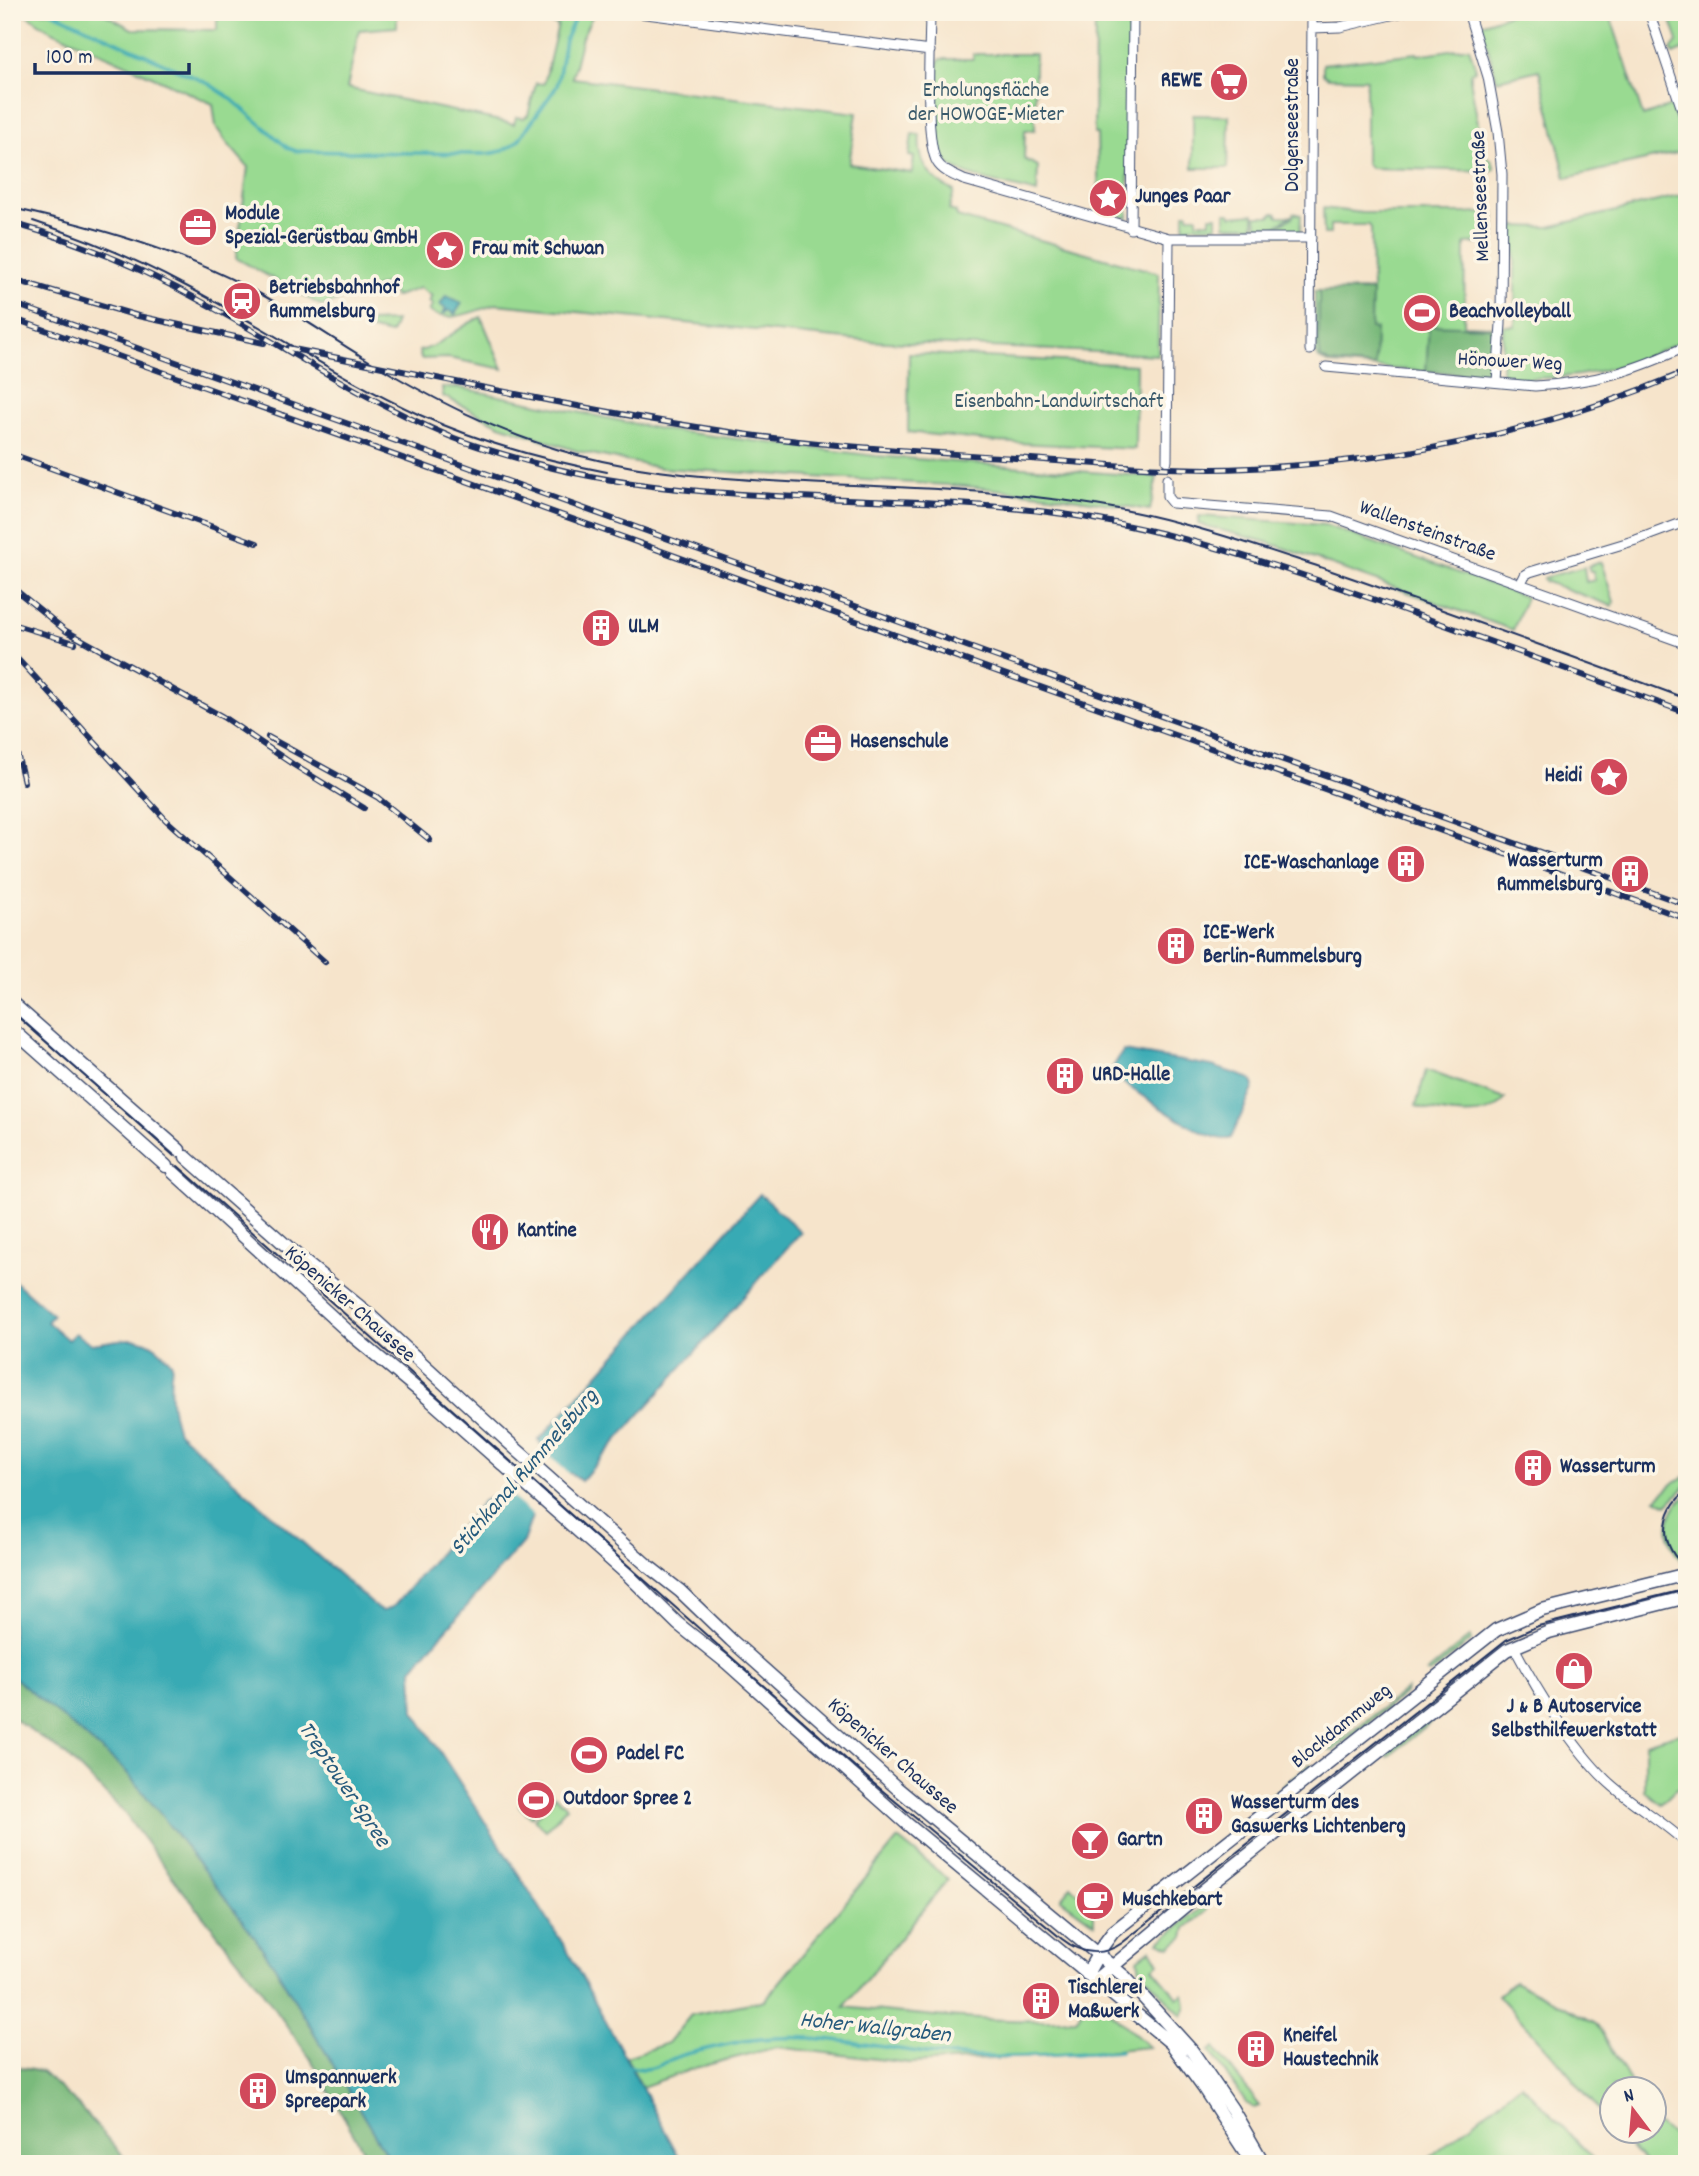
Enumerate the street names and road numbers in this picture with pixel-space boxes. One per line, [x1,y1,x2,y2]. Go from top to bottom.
street label: Dolgenseestraße [1279,58,1309,192]
street label: Mellenseestraße [1465,130,1499,262]
street label: Hönower Weg [1457,345,1563,381]
street label: Wallensteinstraße [1354,493,1500,571]
street label: Köpenicker Chaussee [277,1239,421,1371]
street label: Blockdammweg [1285,1677,1399,1777]
street label: Köpenicker Chaussee [820,1691,964,1823]

